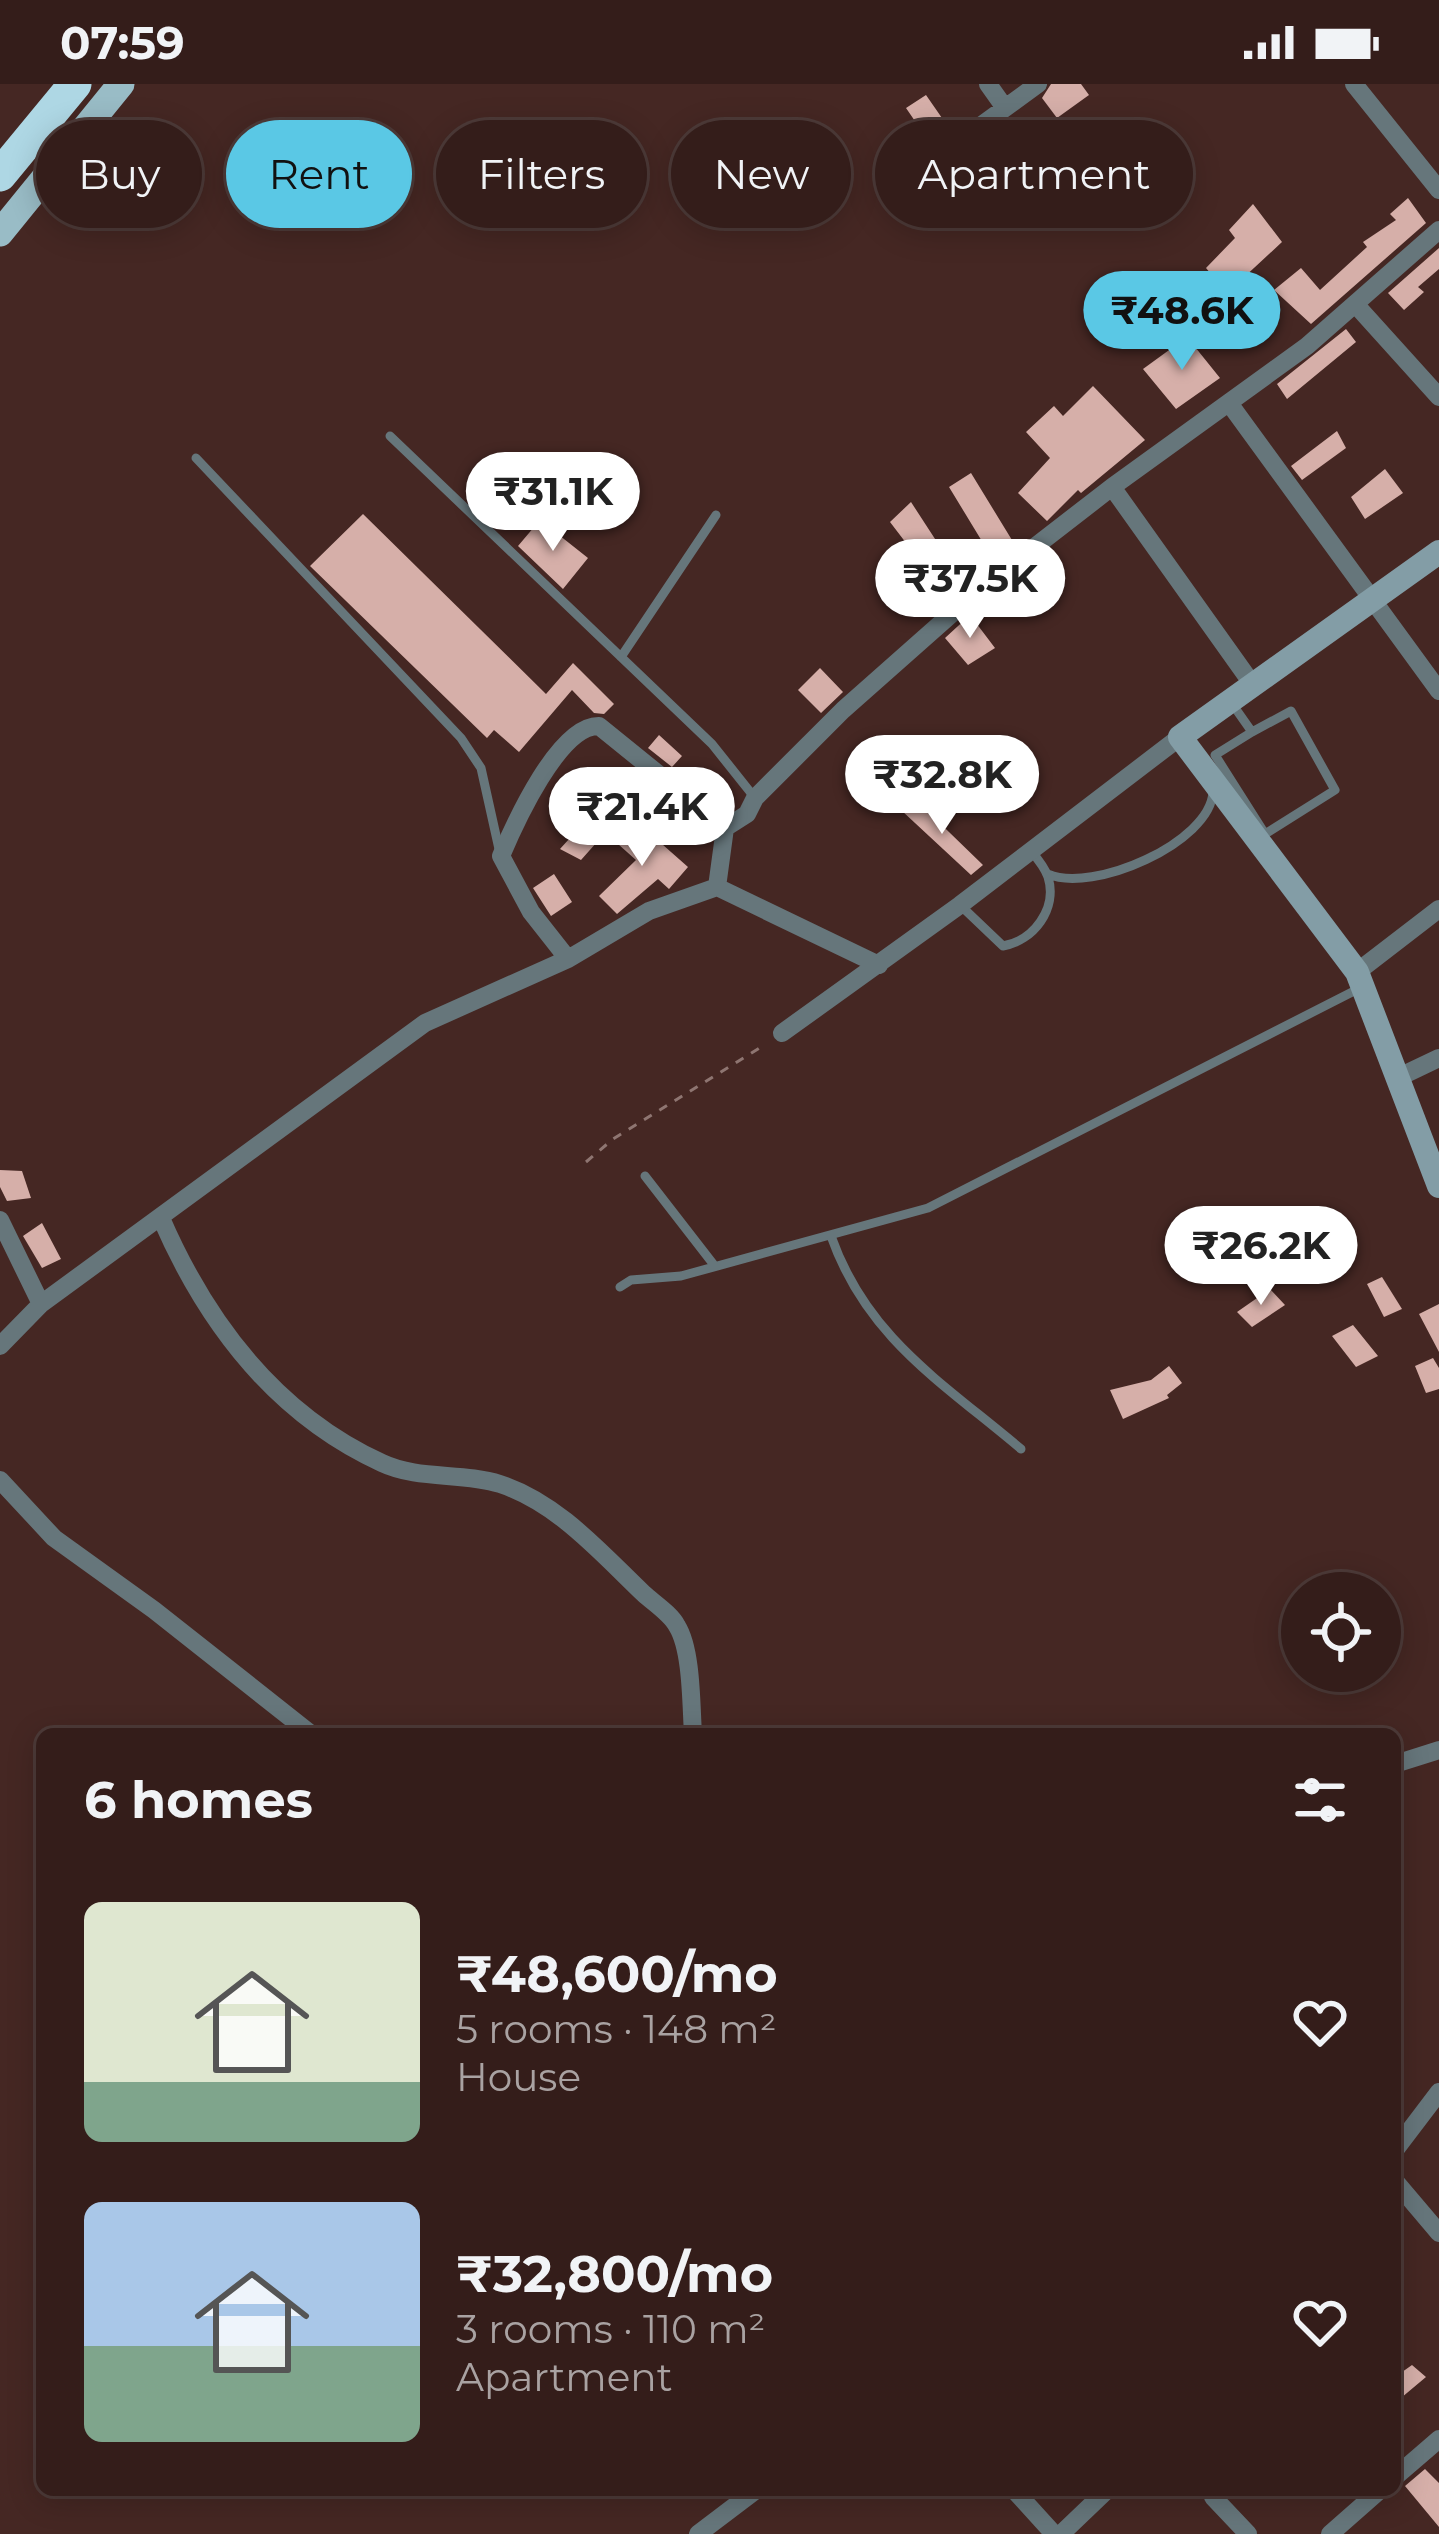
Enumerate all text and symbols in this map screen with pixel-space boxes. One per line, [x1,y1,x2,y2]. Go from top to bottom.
text: 07:59 [60,15,185,70]
chip: Buy [36,120,202,228]
chip: Rent [226,120,412,228]
chip: Filters [436,120,647,228]
chip: New [671,120,851,228]
chip: Apartment [875,120,1193,228]
pin: ₹48.6K [1084,271,1280,373]
text: ₹48.6K [1110,286,1254,334]
pin: ₹31.1K [455,452,651,554]
text: ₹31.1K [493,467,613,515]
pin: ₹37.5K [872,539,1068,641]
text: ₹37.5K [902,554,1038,602]
pin: ₹32.8K [844,735,1040,837]
text: ₹32.8K [872,750,1012,798]
pin: ₹21.4K [544,767,740,869]
text: ₹21.4K [576,782,708,830]
pin: ₹26.2K [1163,1206,1359,1308]
text: ₹26.2K [1192,1221,1330,1269]
map controls [1281,1572,1401,1692]
button: locate [1281,1572,1401,1692]
icon: filters [1287,1767,1353,1833]
text: 6 homes [84,1769,313,1831]
text: ₹48,600/mo [456,1943,778,2005]
icon: home [180,1950,324,2094]
icon: heart [1287,1989,1353,2055]
text: 5 rooms · 148 m² [456,2005,777,2053]
text: House [456,2053,581,2101]
text: ₹32,800/mo [456,2243,773,2305]
icon: home [180,2250,324,2394]
icon: heart [1287,2289,1353,2355]
text: 3 rooms · 110 m² [456,2305,765,2353]
text: Apartment [456,2353,672,2401]

